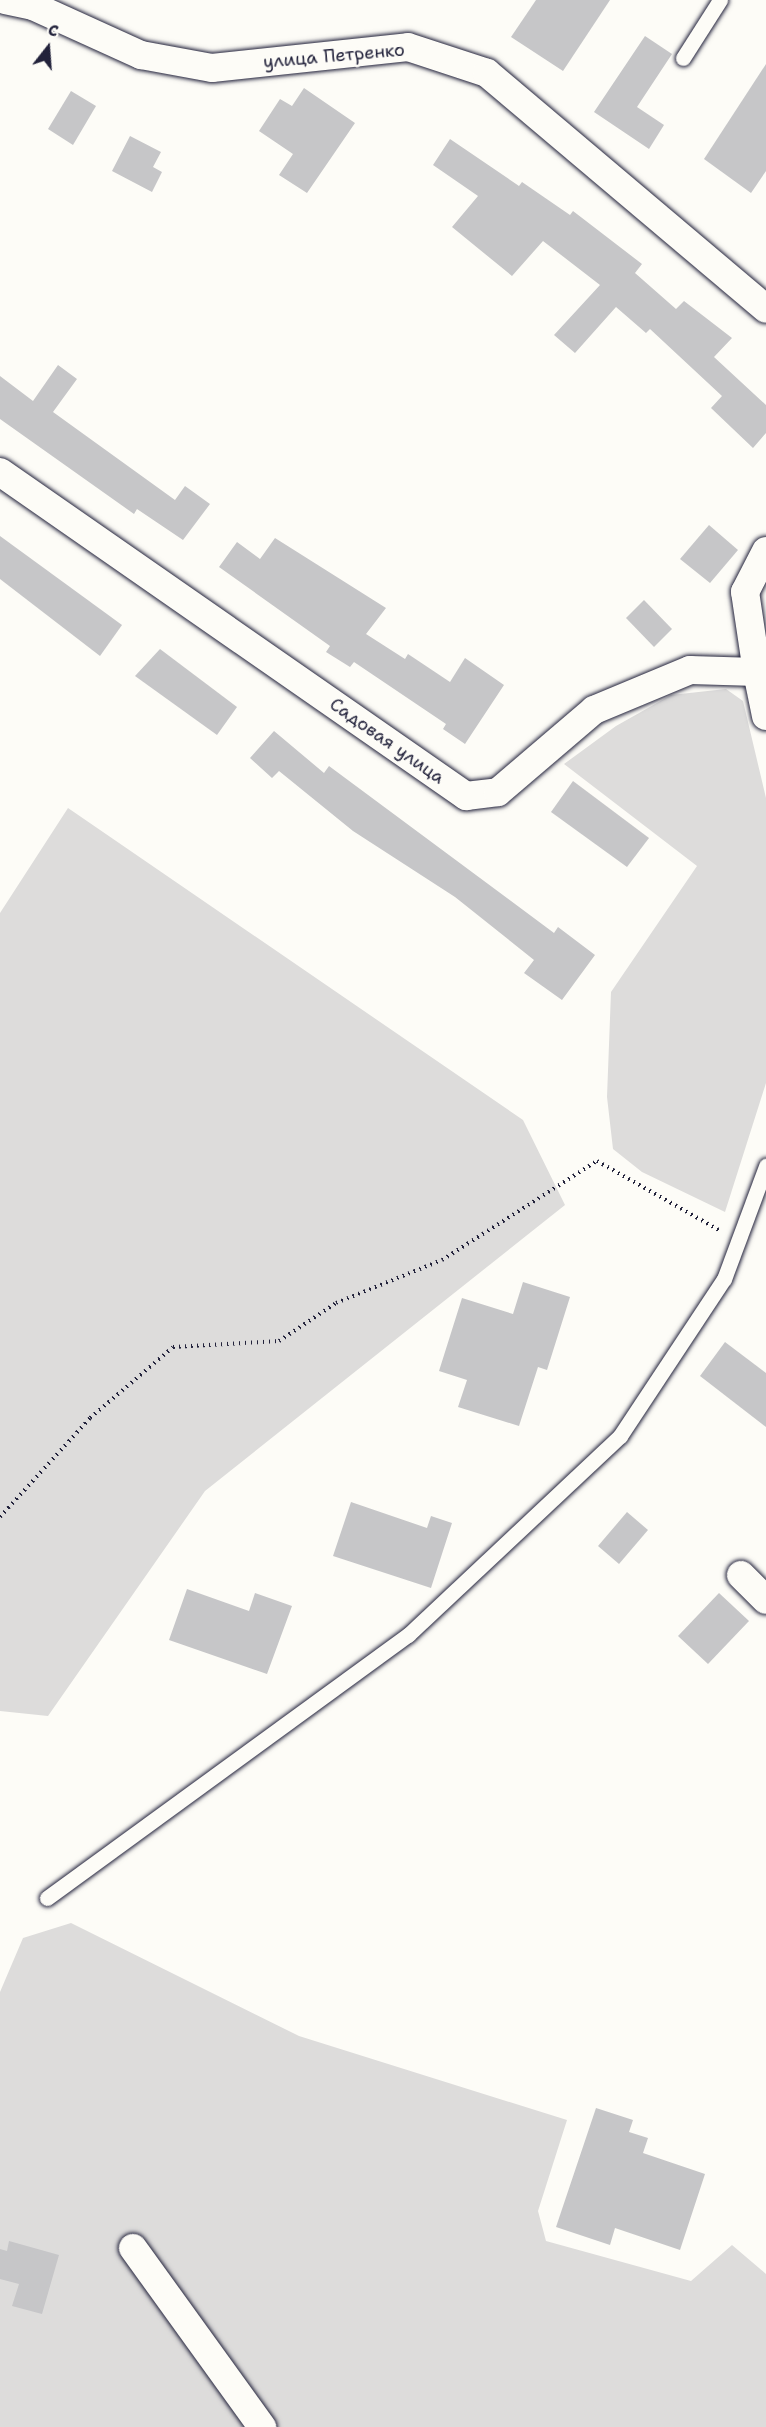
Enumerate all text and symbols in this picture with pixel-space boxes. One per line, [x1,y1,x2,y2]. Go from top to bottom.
north arrow [18,18,78,78]
text: С [46,19,61,42]
street label: улица Петренко [262,39,406,73]
street label: Садовая улица [325,693,449,789]

